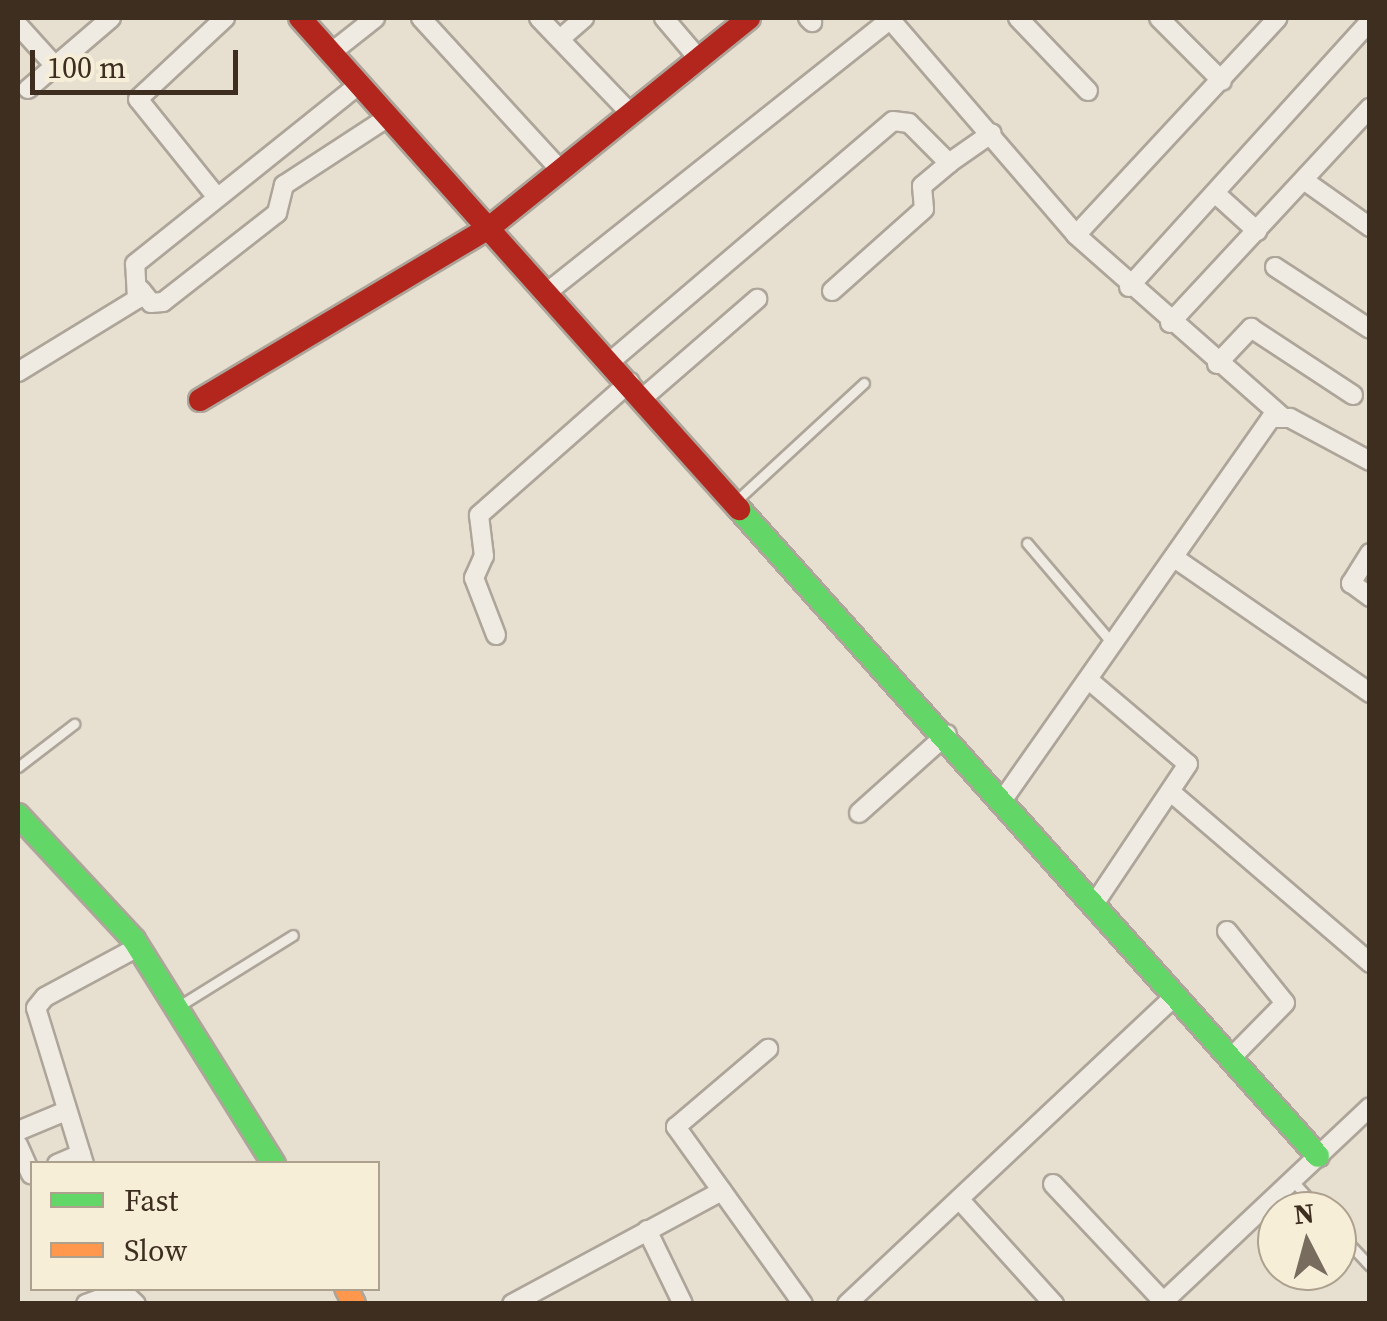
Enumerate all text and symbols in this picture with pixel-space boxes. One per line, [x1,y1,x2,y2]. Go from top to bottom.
scale bar [35,30,242,92]
text: 100 m [47,47,126,88]
legend [30,1161,380,1291]
text: Fast [124,1180,178,1221]
north arrow [1257,1191,1357,1291]
text: N [1292,1193,1316,1233]
text: Slow [124,1230,187,1271]

